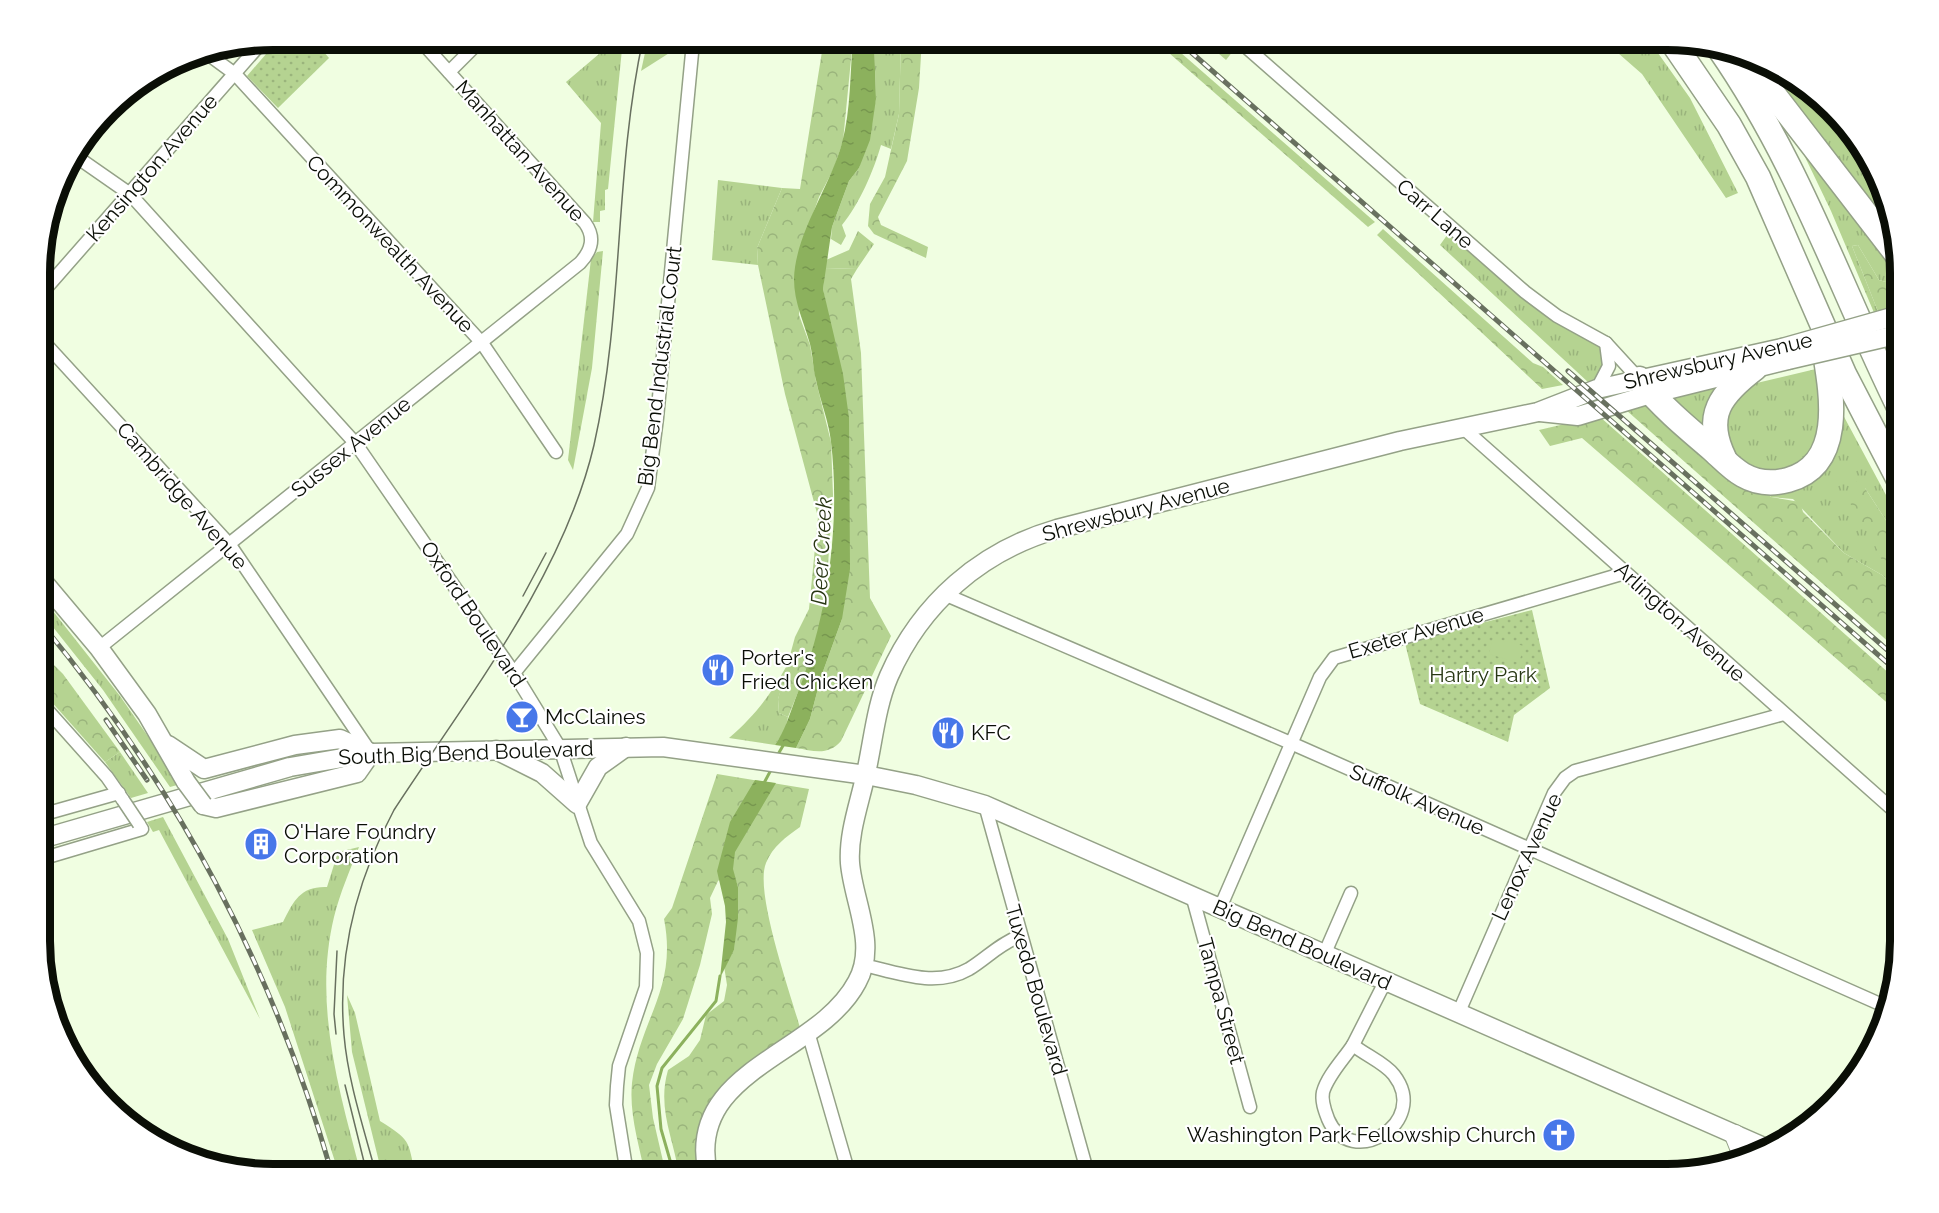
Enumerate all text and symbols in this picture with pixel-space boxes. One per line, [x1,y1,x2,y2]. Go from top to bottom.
street label: Manhattan Avenue [450,75,590,227]
street label: Kensington Avenue [81,89,223,247]
street label: Commonwealth Avenue [301,150,479,338]
street label: Carr Lane [1392,173,1479,254]
street label: Big Bend Industrial Court [632,244,687,487]
street label: Shrewsbury Avenue [1621,327,1815,394]
street label: Sussex Avenue [286,391,415,502]
street label: Cambridge Avenue [112,417,253,574]
street label: Shrewsbury Avenue [1039,472,1232,547]
water label: Deer Creek [805,496,837,606]
street label: Oxford Boulevard [416,536,531,691]
street label: Arlington Avenue [1610,556,1751,687]
street label: Exeter Avenue [1345,601,1486,664]
place label: Porter's Fried Chicken [741,645,873,694]
restaurant icon: Porter's Fried Chicken [700,652,736,688]
park label: Hartry Park [1429,662,1537,687]
bar icon: McClaines [504,699,540,735]
place label: McClaines [545,704,646,729]
restaurant icon: KFC [930,715,966,751]
place label: KFC [971,720,1011,745]
street label: South Big Bend Boulevard [338,736,594,769]
street label: Suffolk Avenue [1346,759,1488,840]
street label: Lenox Avenue [1486,789,1567,924]
place label: O'Hare Foundry Corporation [284,819,436,868]
building icon: O'Hare Foundry Corporation [243,826,279,862]
street label: Big Bend Boulevard [1209,894,1395,995]
street label: Tuxedo Boulevard [1000,902,1073,1078]
street label: Tampa Street [1193,935,1250,1067]
church icon: Washington Park Fellowship Church [1541,1117,1577,1153]
place label: Washington Park Fellowship Church [1187,1122,1536,1147]

